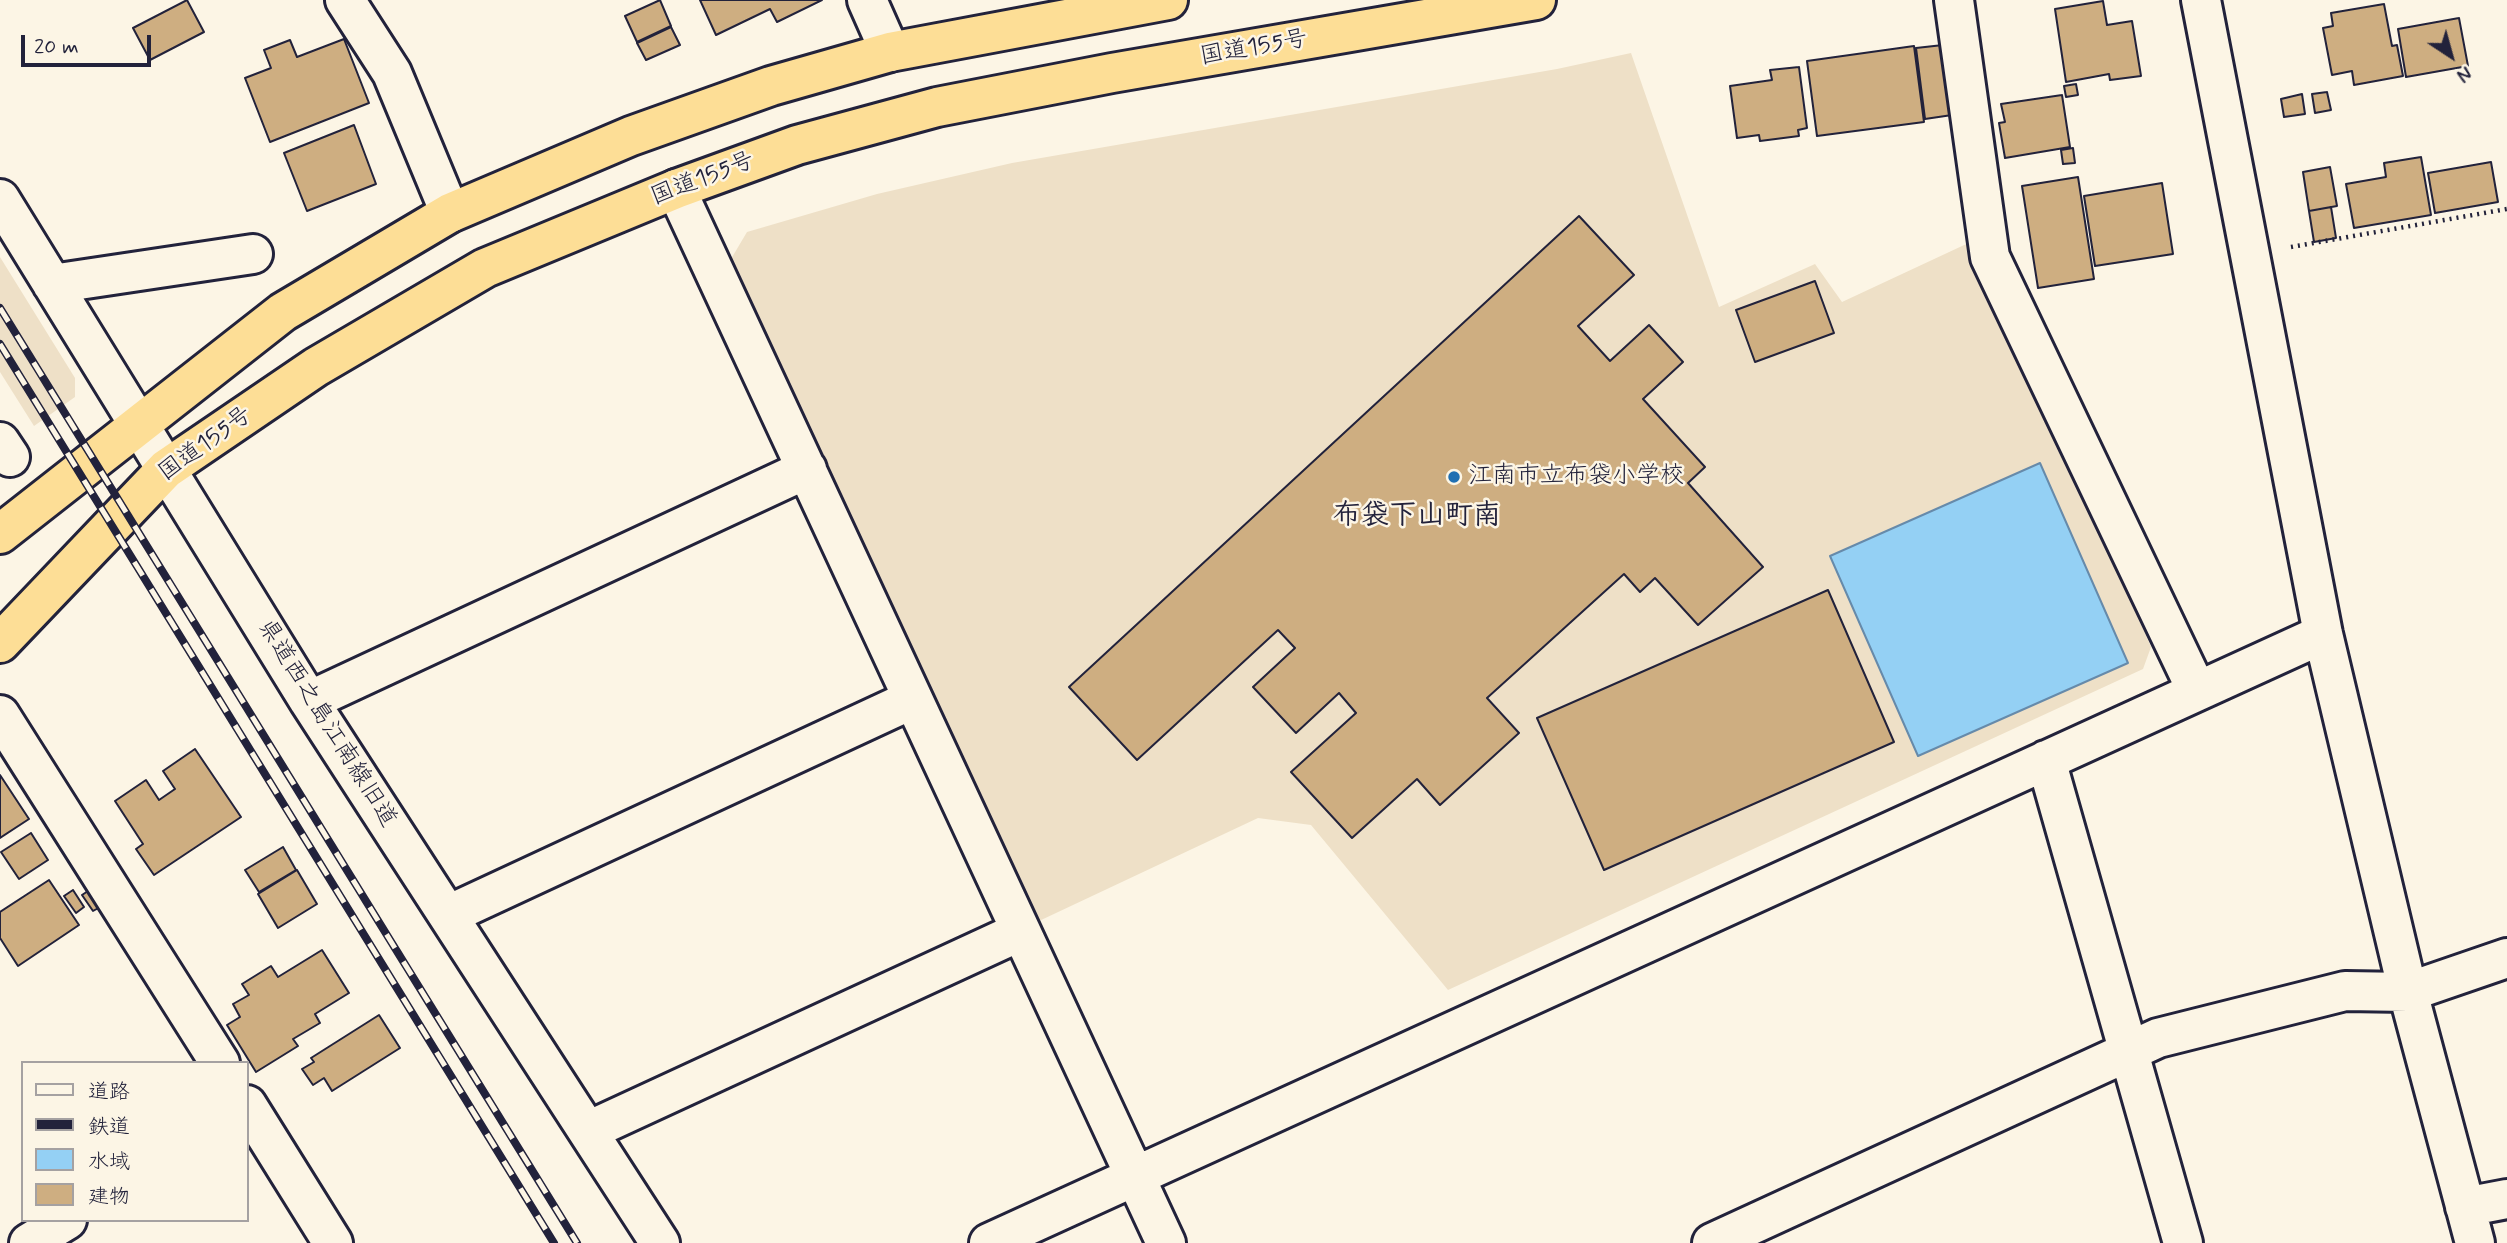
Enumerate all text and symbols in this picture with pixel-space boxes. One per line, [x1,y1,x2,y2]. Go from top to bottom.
scale bar [24,21,154,65]
north arrow [2416,21,2486,91]
street label: 国道155号 [1198,25,1310,73]
text: 20 m [34,33,79,61]
text: N [2451,60,2476,87]
street label: 国道155号 [647,147,759,213]
street label: 国道155号 [153,401,259,489]
place label: 江南市立布袋小学校 [1468,463,1684,491]
marker: 江南市立布袋小学校 [1446,469,1462,485]
district label: 布袋下山町南 [1333,500,1501,534]
street label: 県道西之島江南線旧道 [250,615,402,833]
legend [21,1061,248,1222]
text: 道路 [88,1078,130,1106]
text: 鉄道 [88,1113,130,1141]
text: 水域 [88,1148,130,1176]
text: 建物 [88,1183,130,1211]

